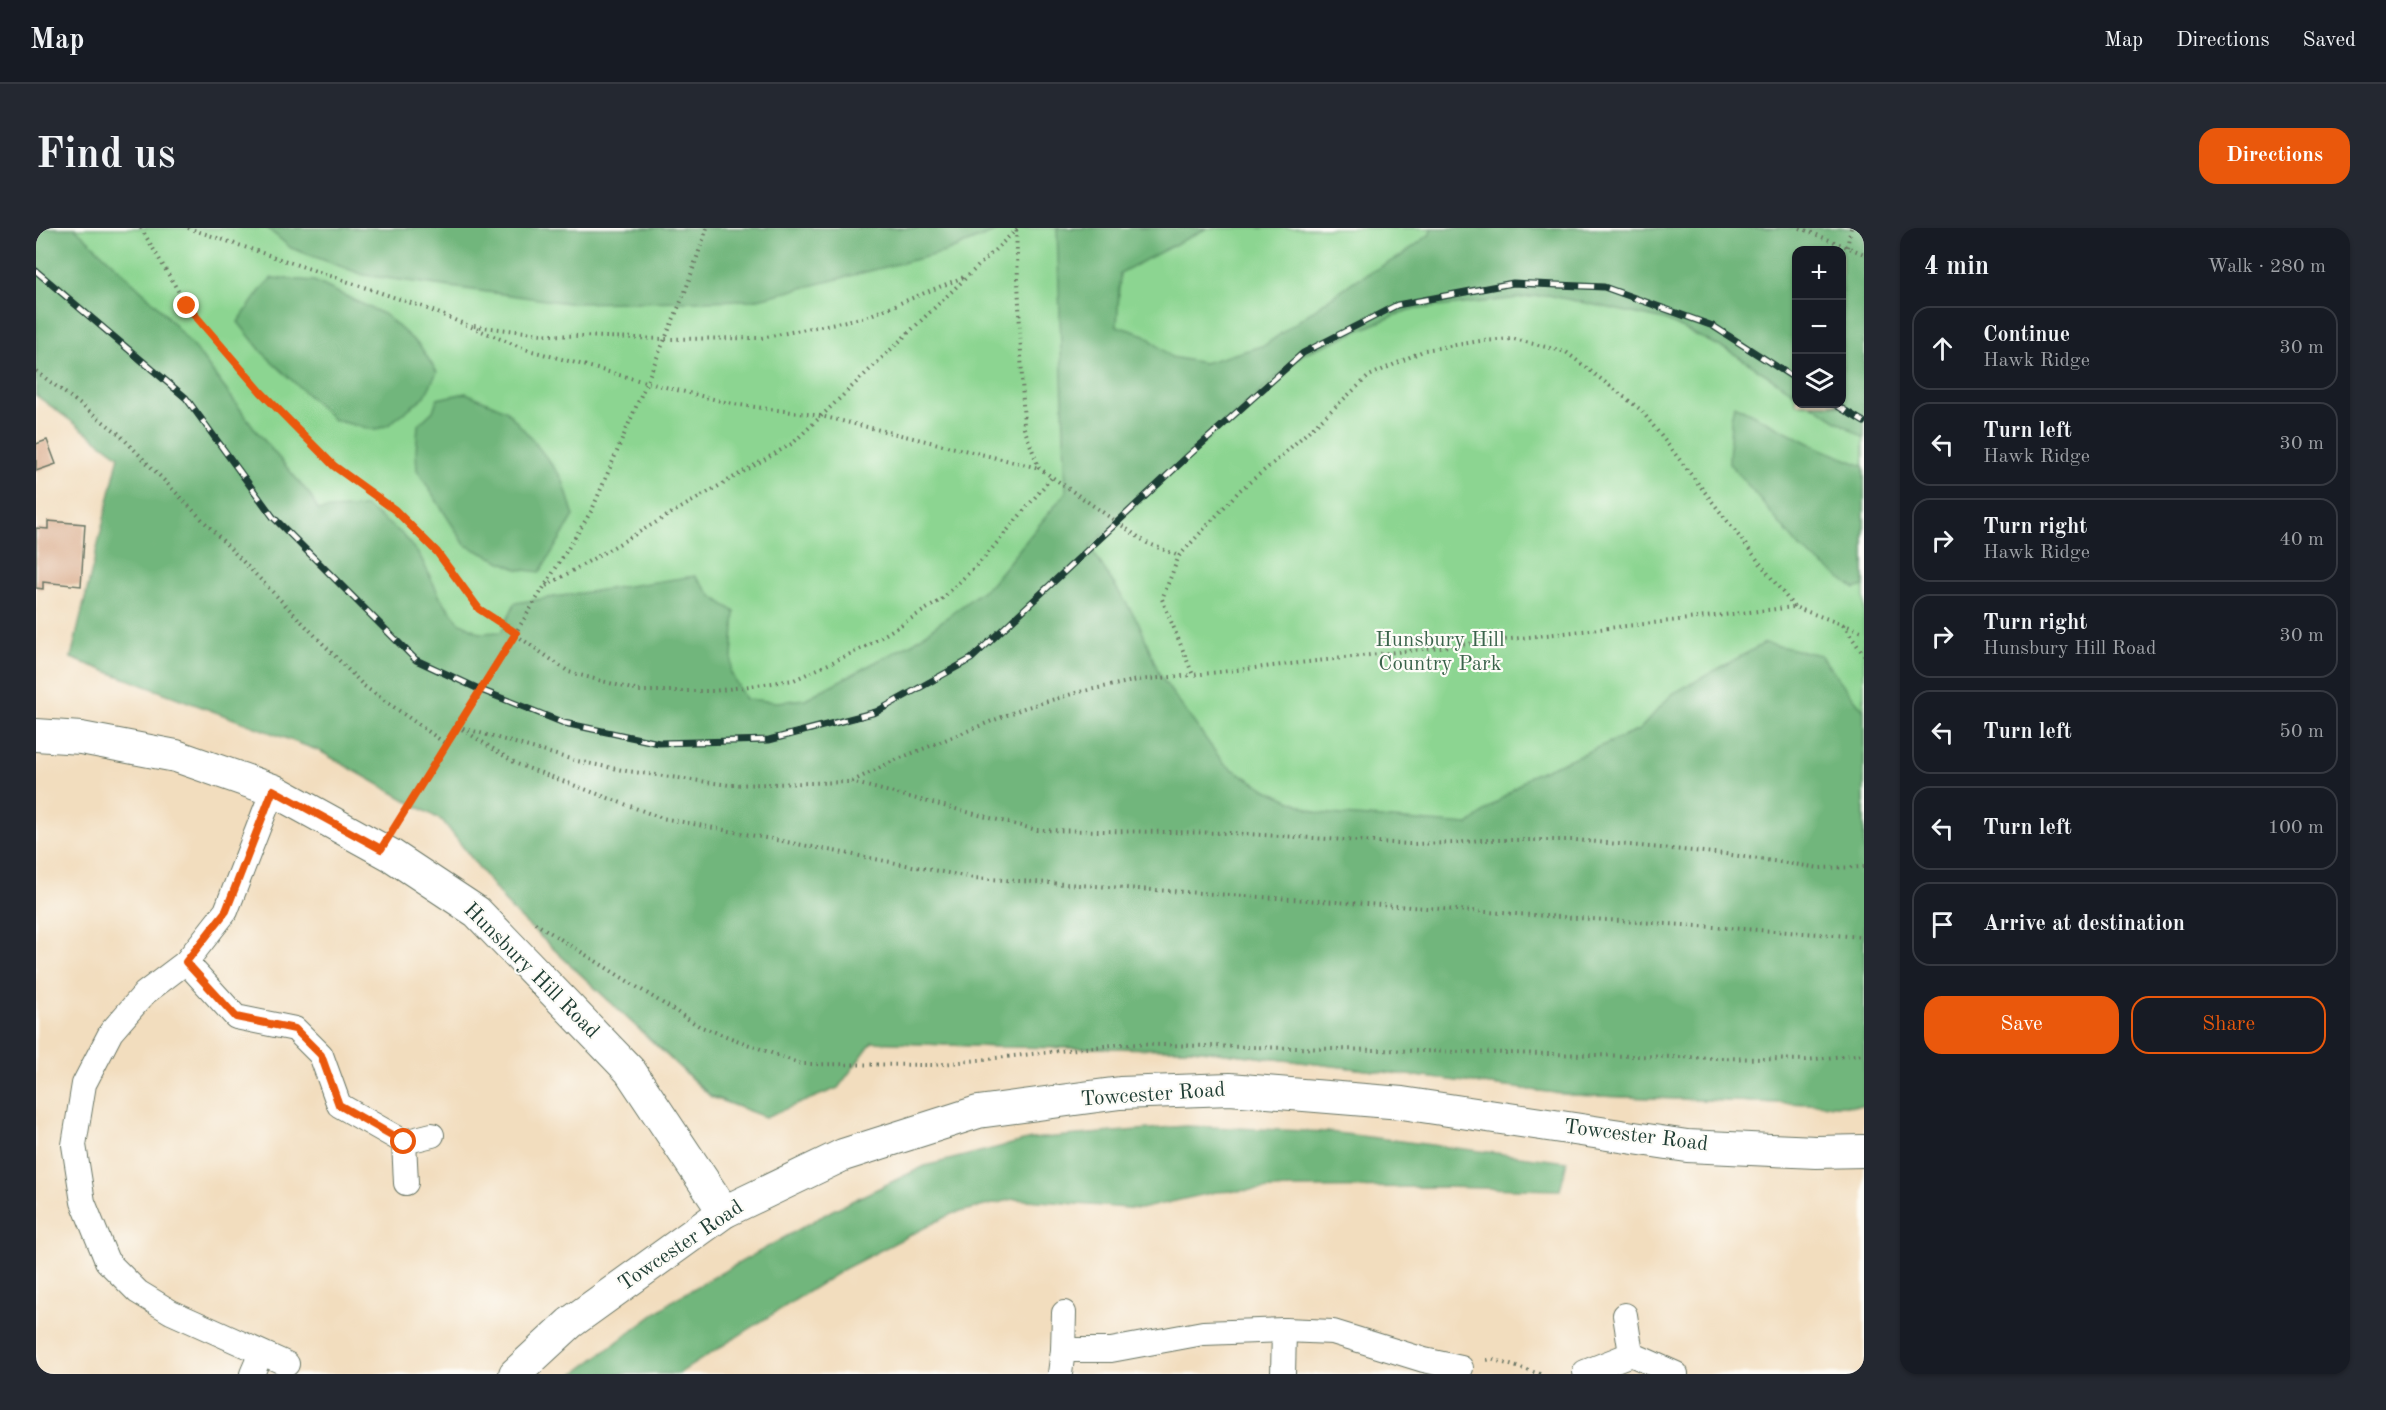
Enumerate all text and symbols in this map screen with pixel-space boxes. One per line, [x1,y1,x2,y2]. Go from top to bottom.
text: Map [30,27,84,55]
text: Map [2104,30,2143,51]
text: Directions [2176,30,2270,51]
text: Saved [2303,30,2356,51]
button: Directions [2199,128,2350,184]
text: Find us [36,135,175,177]
map controls [1792,246,1846,408]
button: + [1792,246,1846,300]
text: 4 min [1924,254,1989,280]
text: Walk · 280 m [2207,257,2326,277]
route end [173,292,199,318]
button: − [1792,300,1846,354]
text: Continue [1983,324,2070,346]
icon: ahead [1926,332,1959,365]
text: 30 m [2279,338,2324,358]
text: Hawk Ridge [1983,351,2090,371]
button: layers [1792,354,1846,408]
text: Turn left [1983,420,2072,442]
icon: left [1926,428,1959,461]
text: 30 m [2279,434,2324,454]
text: Hawk Ridge [1983,447,2090,467]
text: Turn right [1983,516,2087,538]
icon: right [1926,524,1959,557]
text: 40 m [2279,530,2324,550]
text: Hawk Ridge [1983,543,2090,563]
text: Turn right [1983,612,2087,634]
icon: right [1926,620,1959,653]
text: 30 m [2279,626,2324,646]
park label: Hunsbury Hill Country Park [1375,630,1505,675]
text: Hunsbury Hill Road [1983,639,2156,659]
icon: left [1926,716,1959,749]
text: Turn left [1983,721,2072,743]
text: 50 m [2279,722,2324,742]
icon: left [1926,812,1959,845]
text: Turn left [1983,817,2072,839]
text: 100 m [2268,818,2324,838]
street label: Hunsbury Hill Road [459,899,603,1043]
icon: arrive [1926,908,1959,941]
text: Arrive at destination [1983,913,2185,935]
button: Save [1924,996,2119,1054]
button: Share [2131,996,2326,1054]
street label: Towcester Road [1080,1079,1226,1111]
street label: Towcester Road [1563,1117,1709,1155]
route start [390,1128,416,1154]
street label: Towcester Road [615,1197,747,1295]

